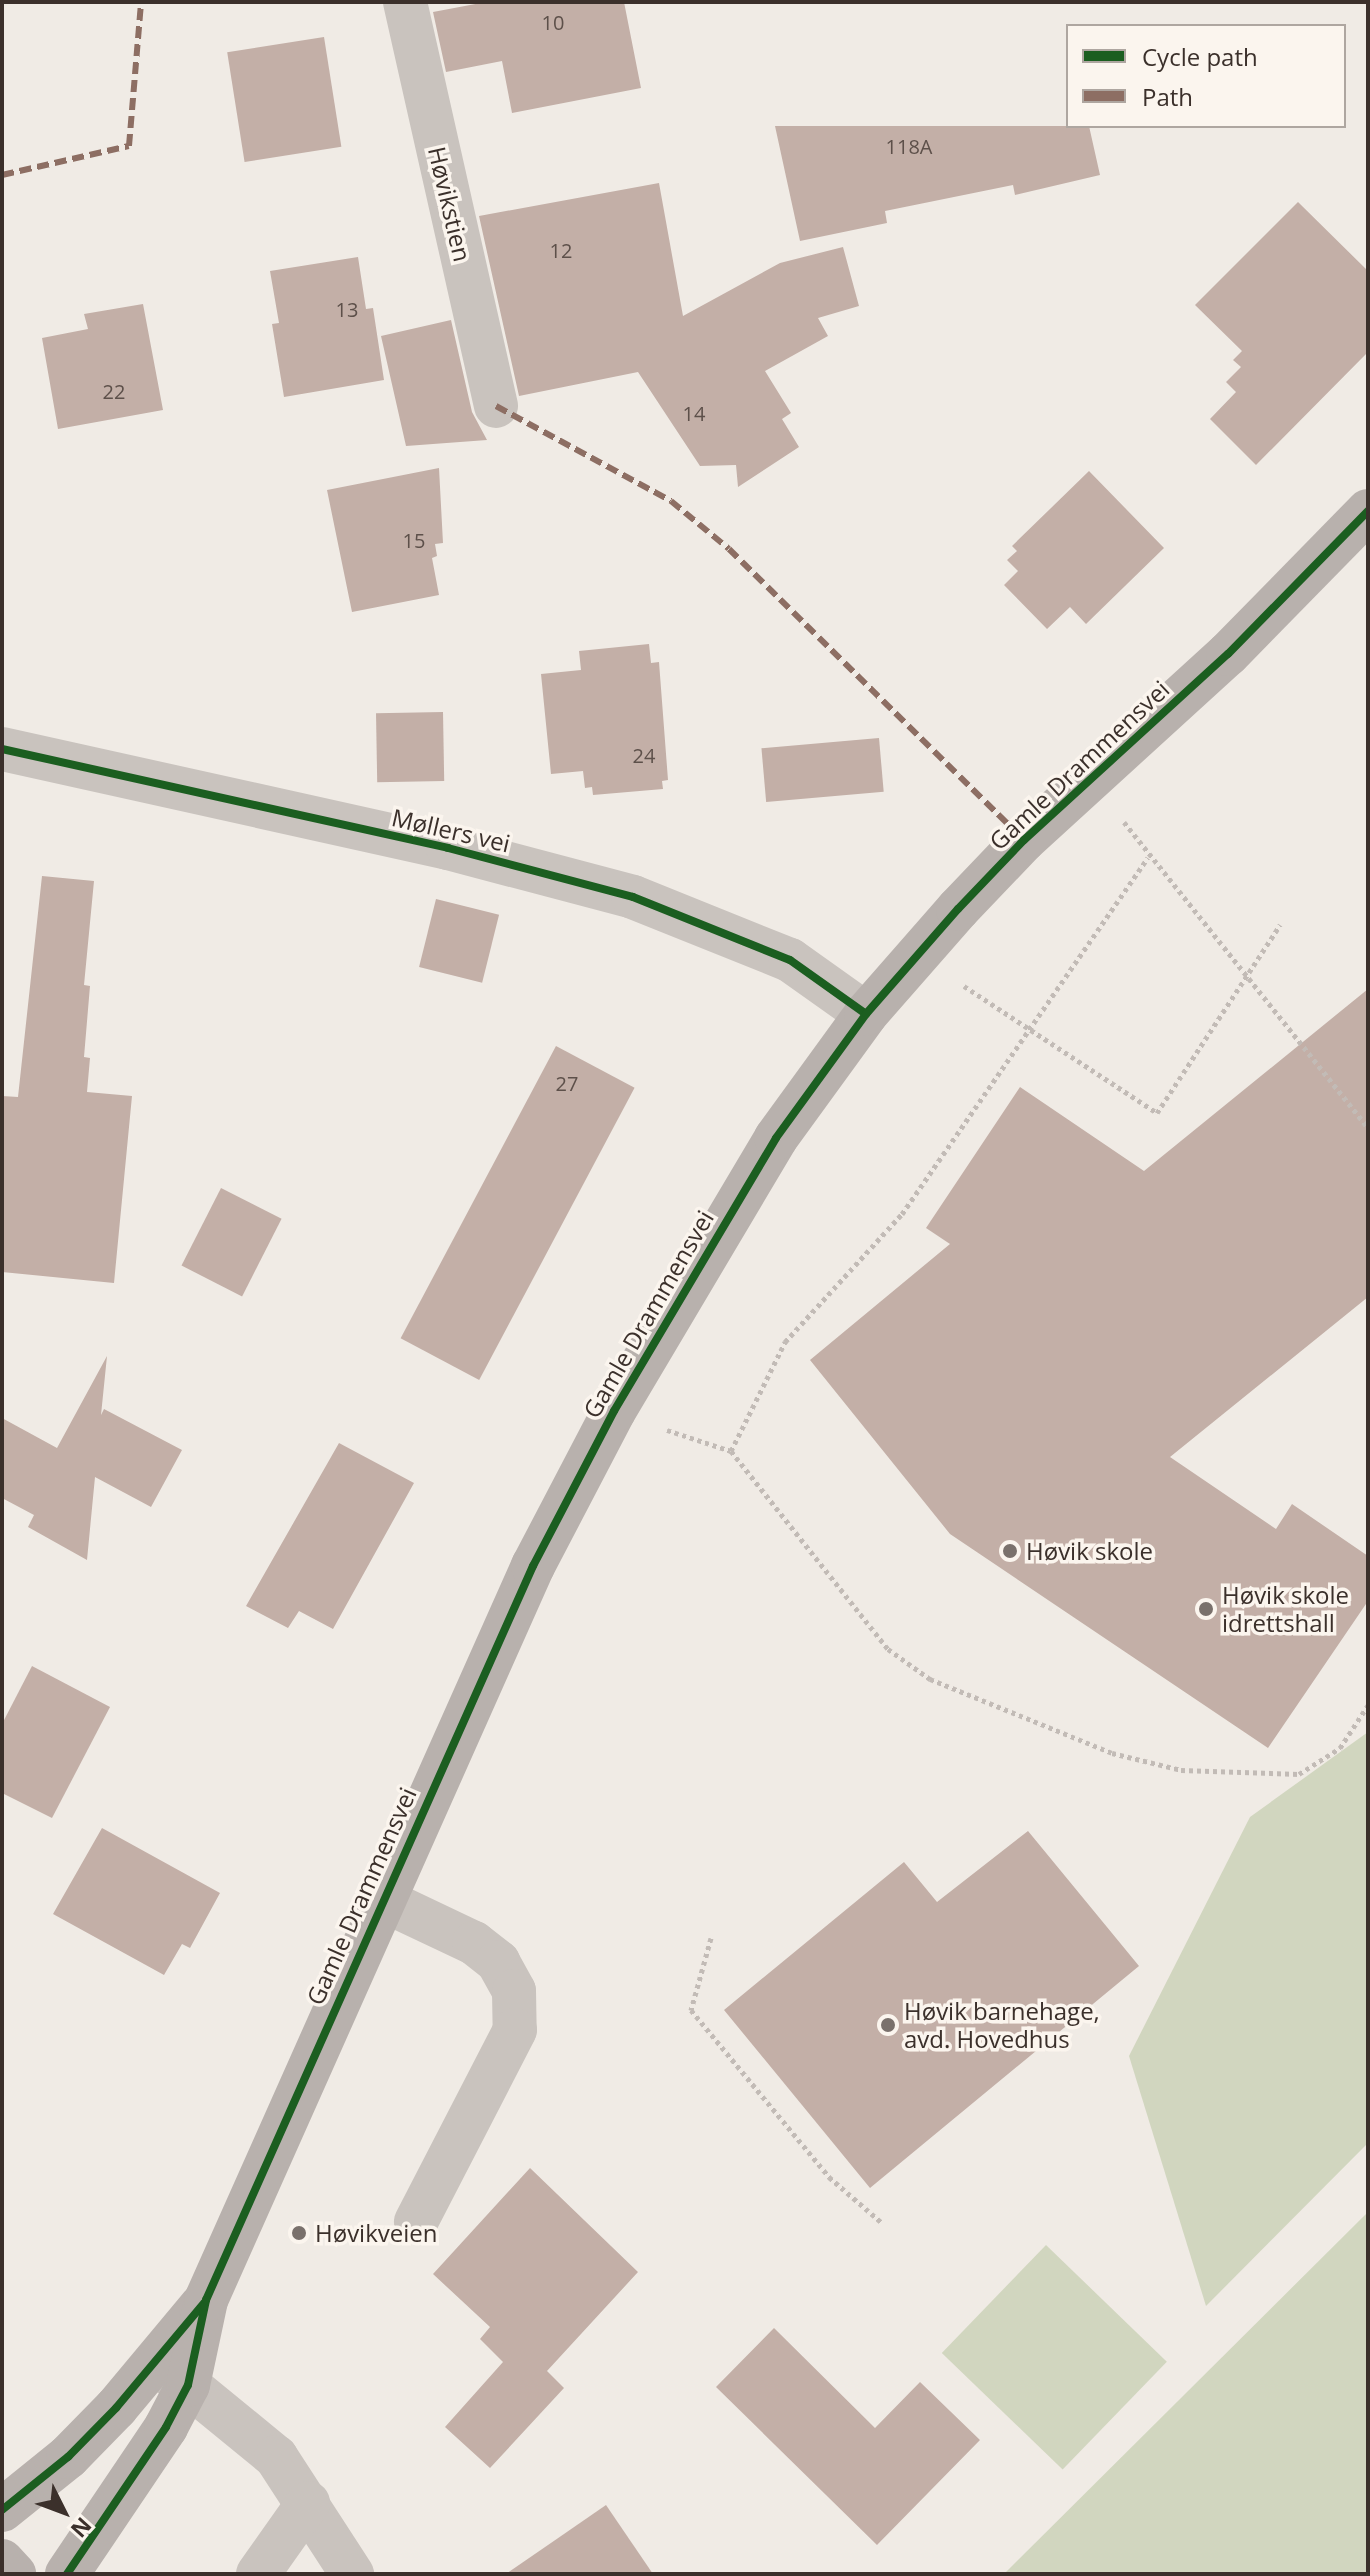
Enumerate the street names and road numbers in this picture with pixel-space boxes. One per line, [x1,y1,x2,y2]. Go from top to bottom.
street label: Høvikstien [423,144,477,264]
street label: Gamle Drammensvei [983,674,1175,856]
street label: Møllers vei [389,802,513,858]
street label: Gamle Drammensvei [577,1205,719,1423]
street label: Gamle Drammensvei [300,1783,422,2009]

